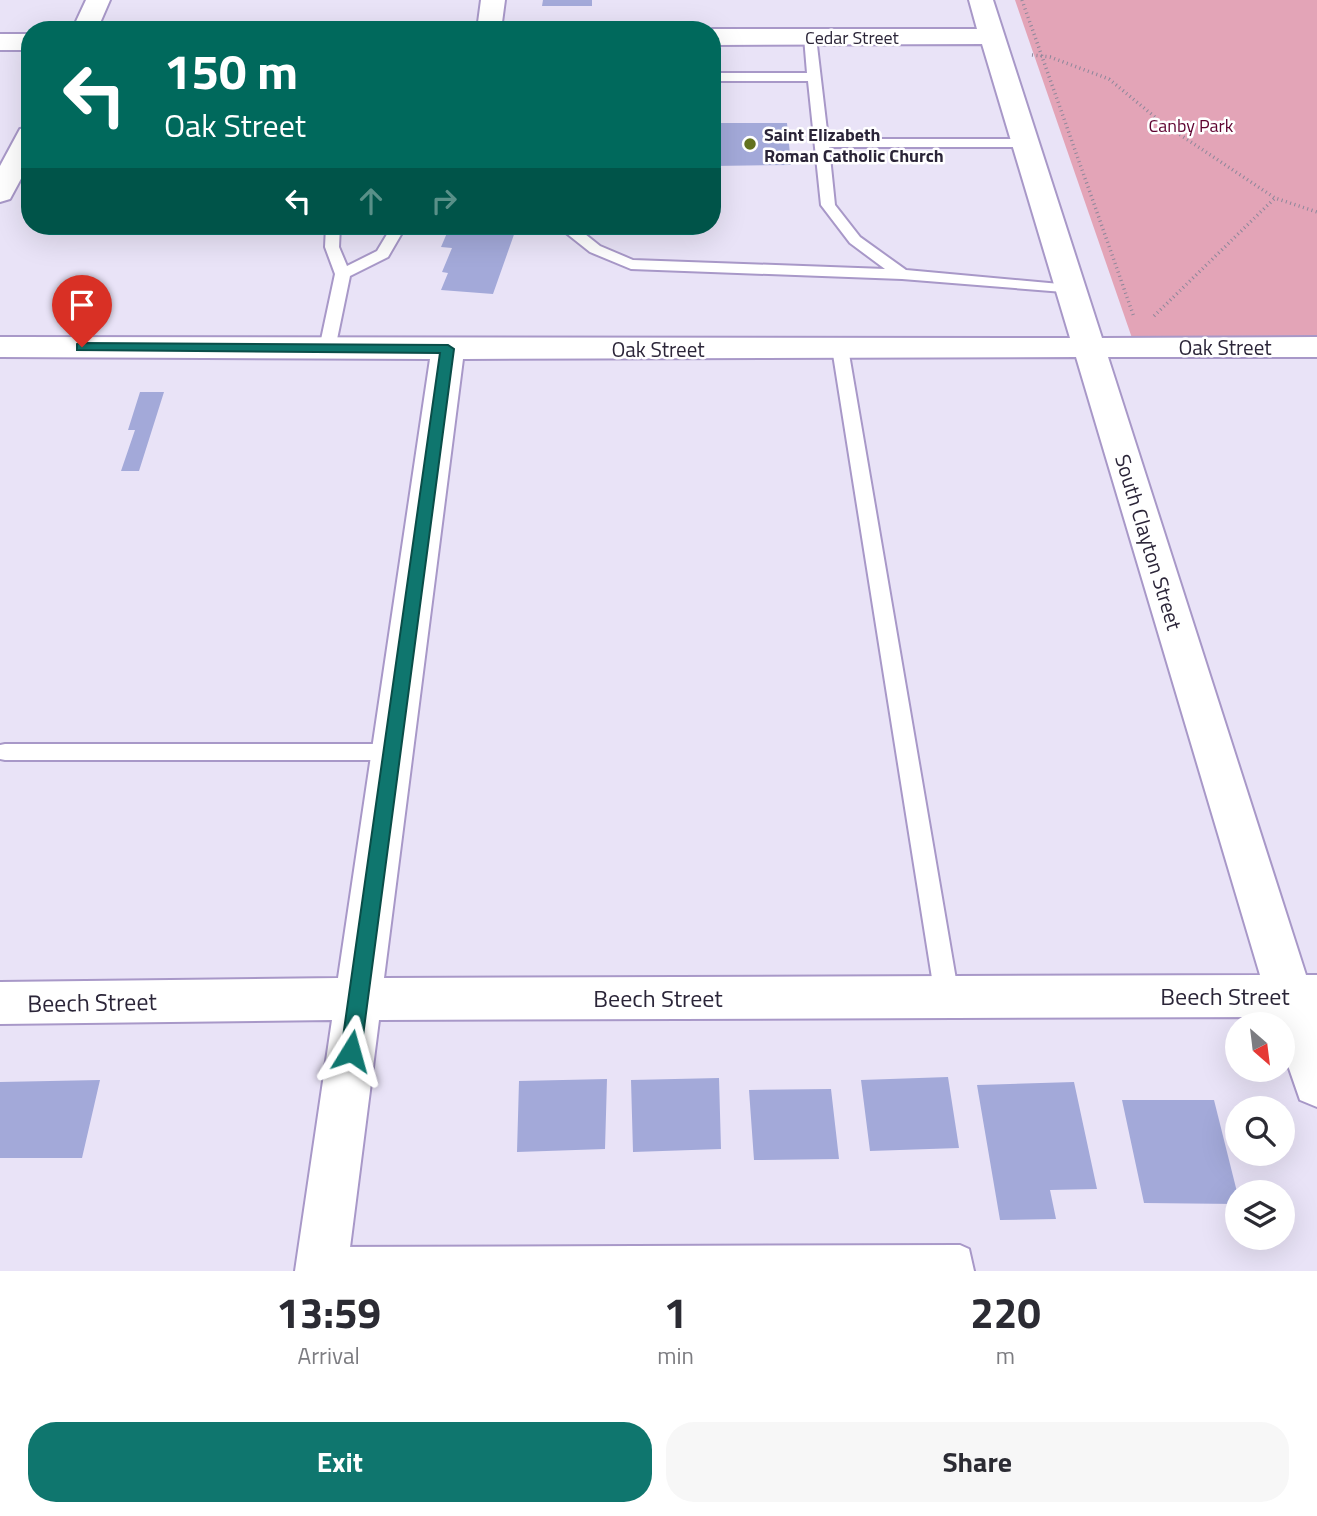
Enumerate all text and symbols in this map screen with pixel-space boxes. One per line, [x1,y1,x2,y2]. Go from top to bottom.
street label: Cedar Street [805,24,900,51]
text: 150 m [164,33,298,108]
icon: left [49,49,140,140]
text: Oak Street [164,101,306,149]
park label: Canby Park [1149,112,1234,139]
place label: Saint Elizabeth Roman Catholic Church [764,121,944,169]
marker: Saint Elizabeth Roman Catholic Church [742,136,758,152]
icon: left [279,182,317,220]
icon: ahead [352,182,390,220]
icon: right [425,182,463,220]
pin [52,275,112,347]
icon: arrive [63,286,101,324]
street label: Oak Street [1178,331,1272,363]
street label: Oak Street [611,333,705,365]
street label: South Clayton Street [1107,450,1191,634]
street label: Beech Street [1160,978,1290,1014]
street label: Beech Street [593,980,723,1016]
street label: Beech Street [27,983,158,1021]
north arrow [1225,1012,1295,1082]
map controls [1225,1012,1295,1250]
position arrow [314,1014,388,1088]
button: search [1225,1096,1295,1166]
button: layers [1225,1180,1295,1250]
text: 13:59 [276,1280,381,1344]
text: 1 [664,1280,687,1344]
text: 220 [970,1280,1041,1344]
text: Arrival [297,1338,360,1373]
text: min [657,1338,694,1373]
text: m [996,1338,1015,1373]
button: Exit [28,1422,652,1502]
button: Share [666,1422,1289,1502]

